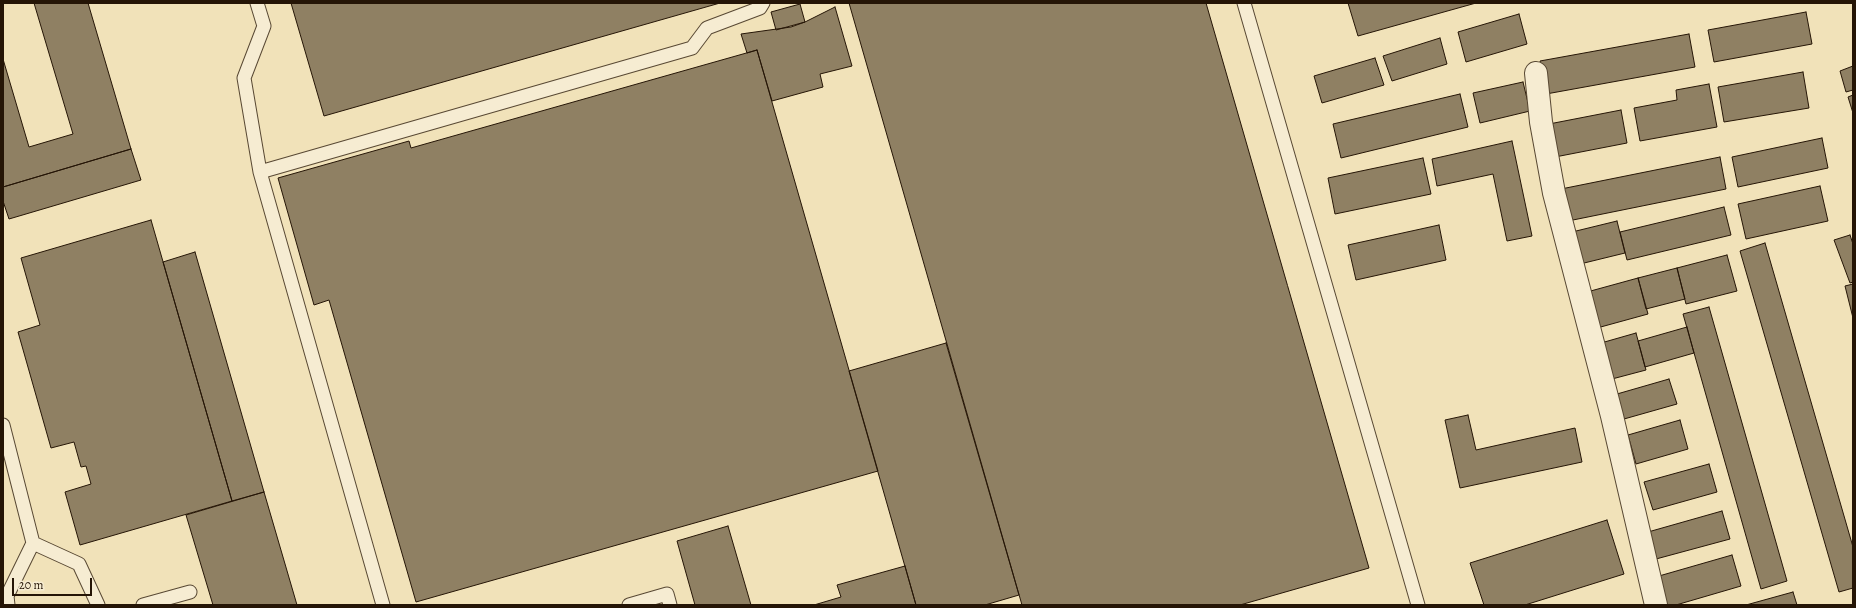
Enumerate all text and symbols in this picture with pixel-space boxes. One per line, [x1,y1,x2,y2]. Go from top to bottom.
scale bar [14,570,94,596]
text: 20 m [19,577,43,593]

